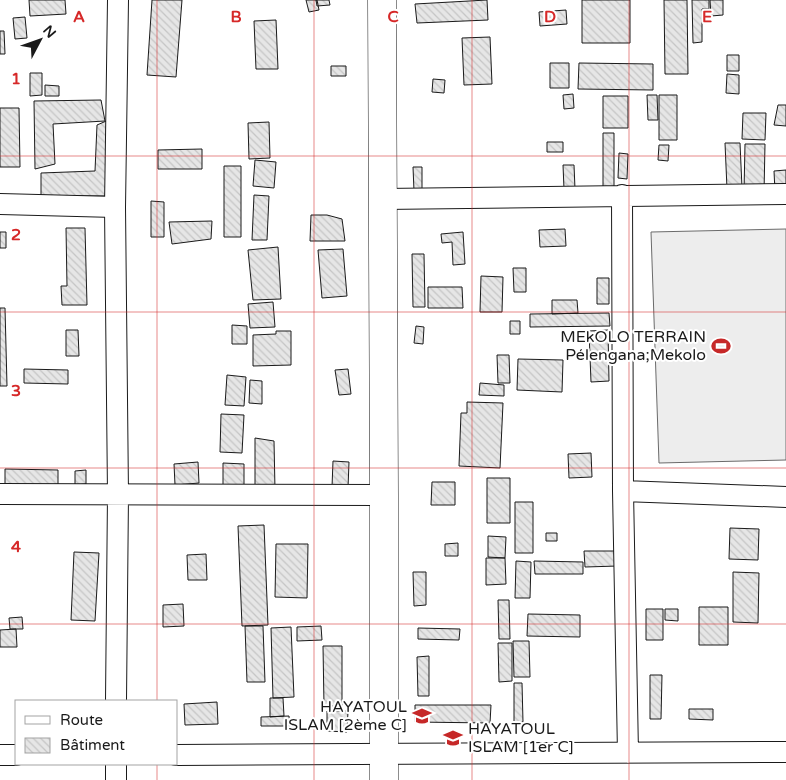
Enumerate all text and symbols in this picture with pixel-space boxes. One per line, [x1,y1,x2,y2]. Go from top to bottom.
text: A [73,7,85,27]
text: B [230,7,242,27]
text: C [387,7,399,27]
text: D [544,7,556,27]
text: E [702,7,712,27]
north arrow [15,15,65,65]
text: N [39,22,60,42]
text: 1 [11,69,21,89]
text: 2 [11,225,21,245]
place label: MEkOLO TERRAIN Pélengana;Mekolo [560,327,706,365]
sports icon: MEkOLO TERRAIN Pélengana;Mekolo [710,335,732,357]
text: 3 [11,381,21,401]
text: 4 [11,537,21,557]
place label: HAYATOUL ISLAM [2ème C] [284,697,407,735]
legend [15,700,178,765]
school or university icon: HAYATOUL ISLAM [2ème C] [411,705,433,727]
text: Route [60,711,103,729]
place label: HAYATOUL ISLAM [1er C] [468,719,574,757]
school or university icon: HAYATOUL ISLAM [1er C] [442,727,464,749]
text: Bâtiment [60,736,125,754]

